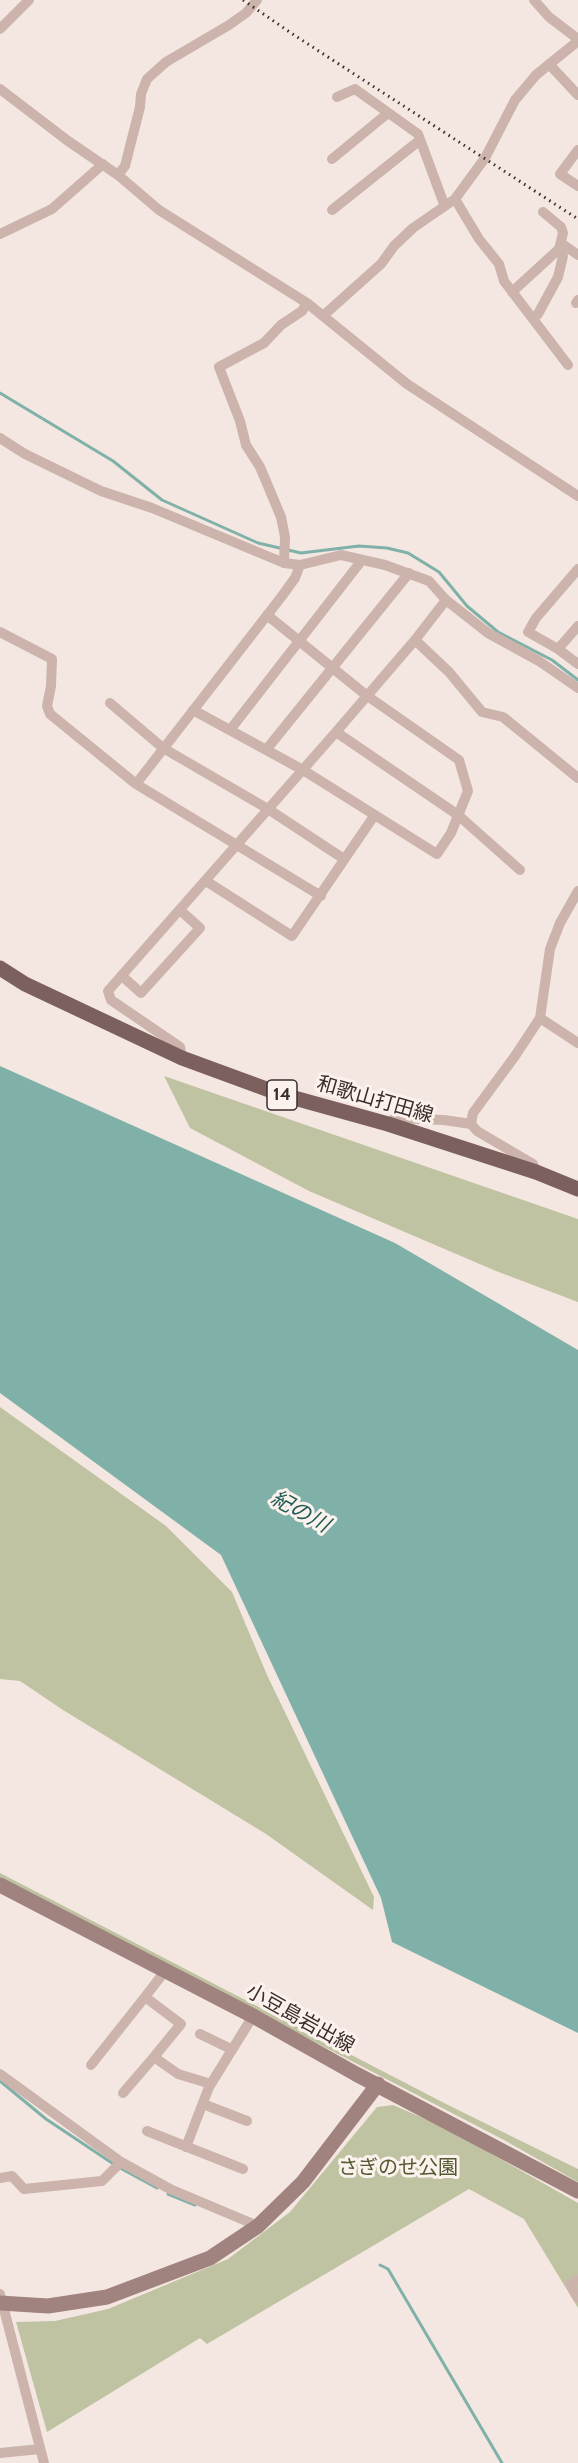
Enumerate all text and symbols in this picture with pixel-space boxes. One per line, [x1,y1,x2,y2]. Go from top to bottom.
street label: 和歌山打田線 [314,1072,436,1128]
road number: 14 [267,1080,297,1110]
water label: 紀の川 [266,1486,334,1538]
street label: 小豆島岩出線 [242,1979,358,2059]
park label: さぎのせ公園 [338,2156,458,2180]

